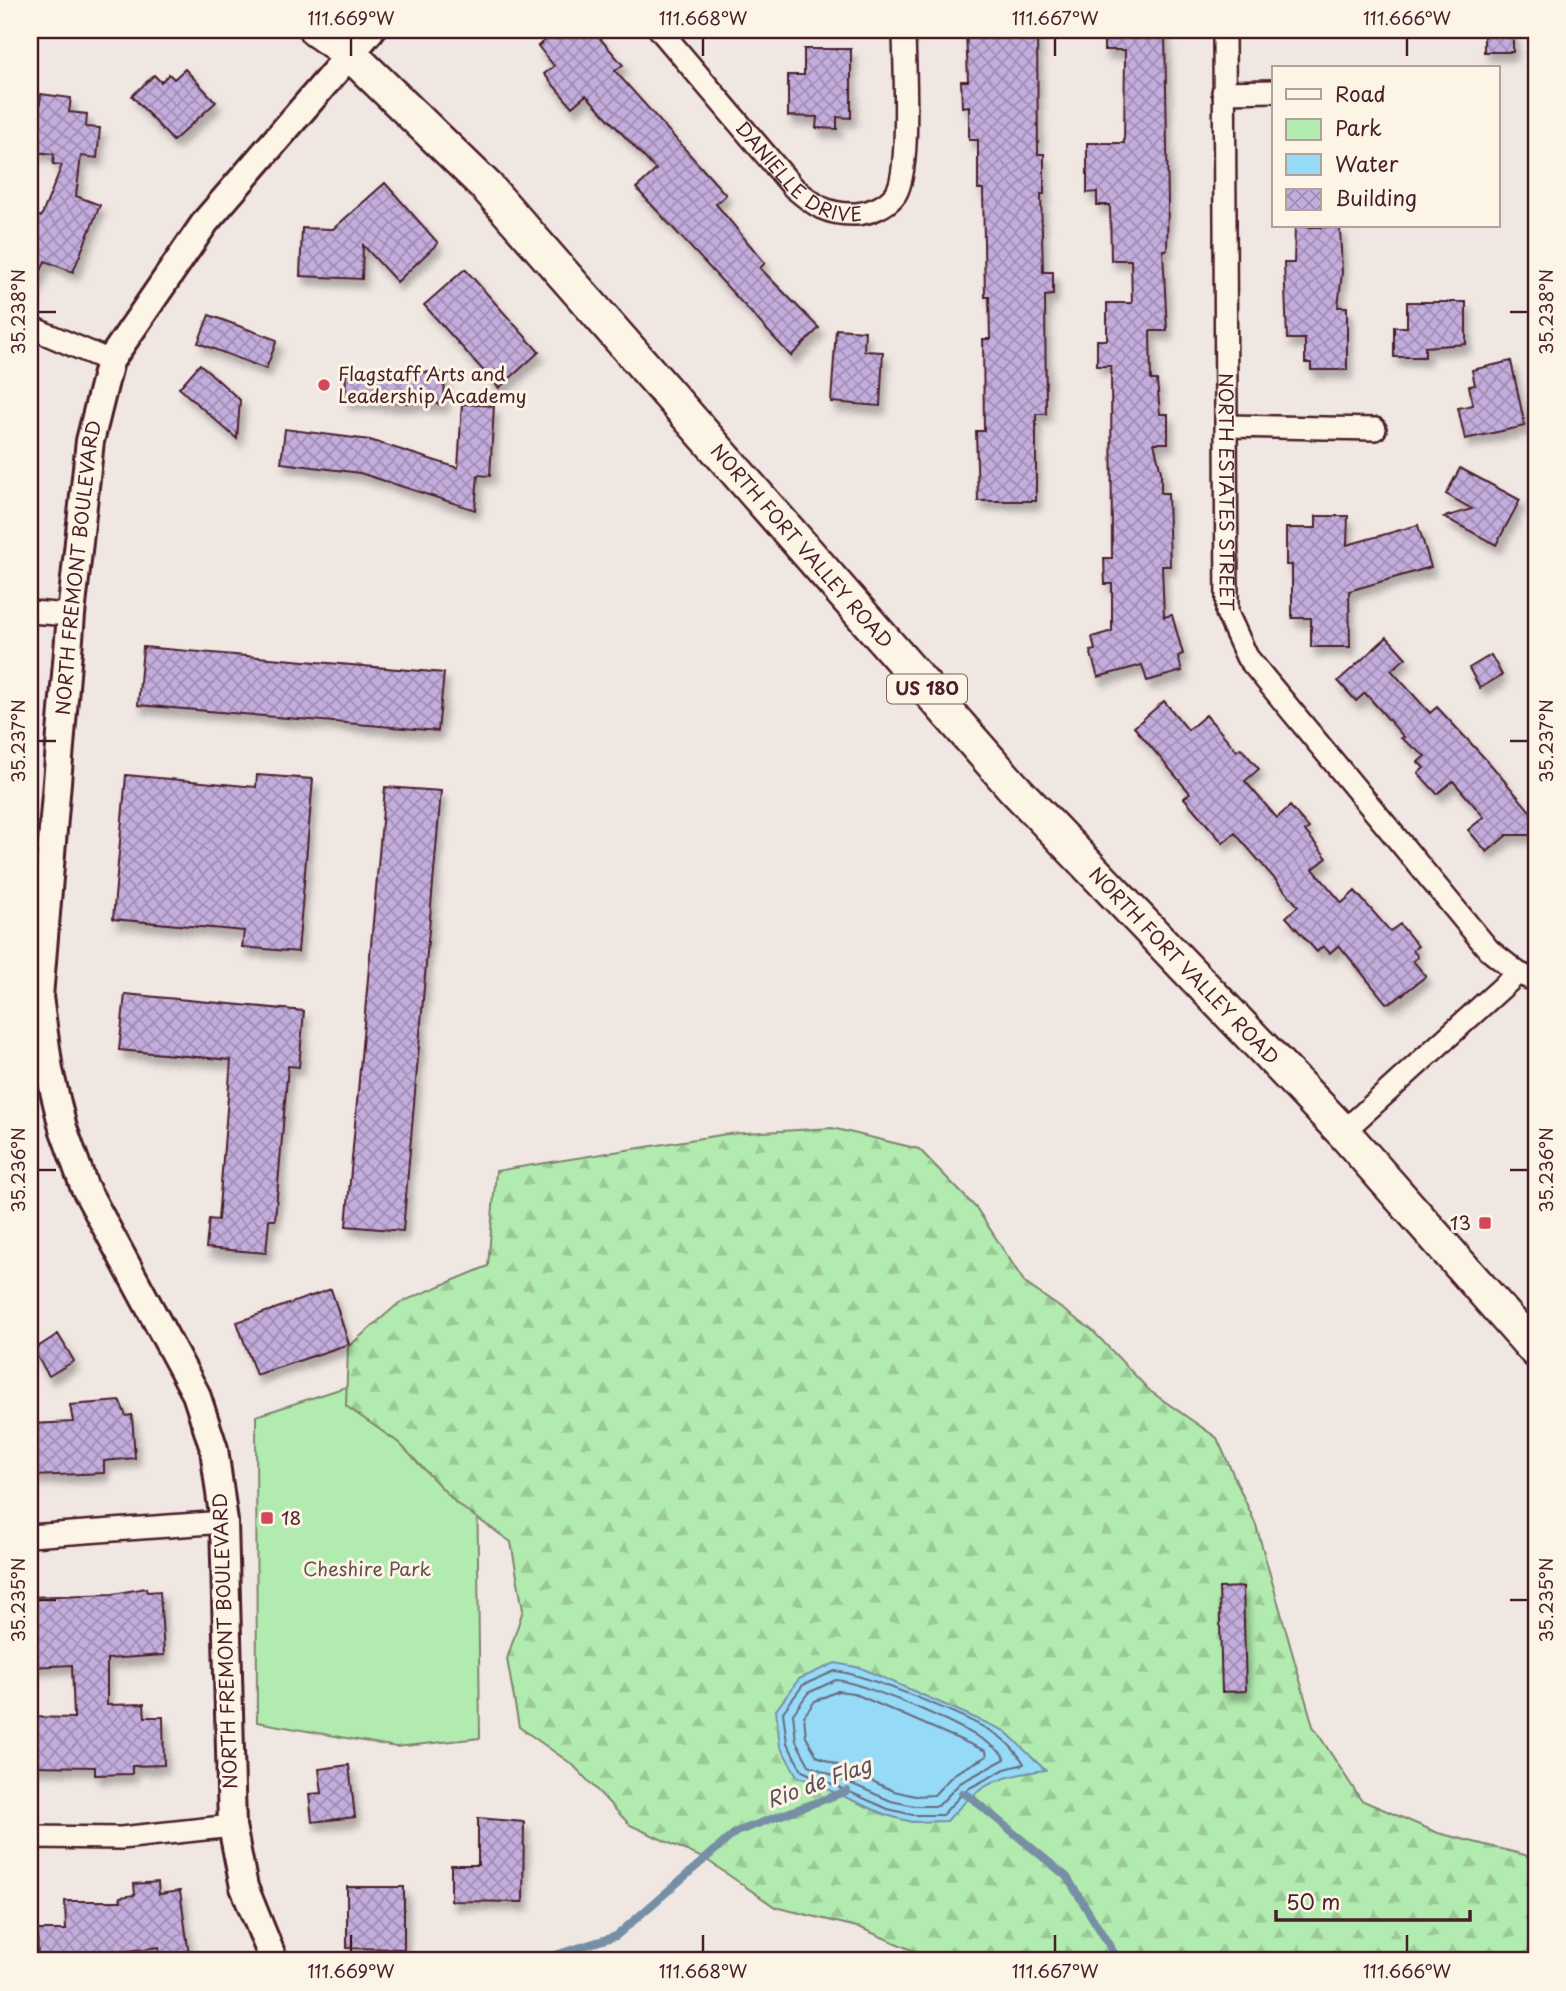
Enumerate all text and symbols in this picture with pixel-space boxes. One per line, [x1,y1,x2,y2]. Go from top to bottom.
text: 111.669°W [307,4,395,31]
text: 111.668°W [659,4,748,31]
text: 111.667°W [1012,4,1099,31]
text: 111.666°W [1363,4,1452,31]
legend [1272,66,1500,228]
text: Road [1335,77,1386,109]
text: Park [1335,111,1382,143]
street label: DANIELLE DRIVE [730,114,863,227]
text: Water [1335,147,1399,179]
text: Building [1335,181,1417,213]
text: 35.238°N [4,269,31,355]
text: 35.238°N [1532,269,1559,355]
place label: Flagstaff Arts and Leadership Academy [338,359,527,409]
street label: NORTH ESTATES STREET [1213,373,1242,611]
marker: Flagstaff Arts and Leadership Academy [316,377,332,393]
street label: NORTH FREMONT BOULEVARD [48,417,108,716]
street label: NORTH FORT VALLEY ROAD [705,437,900,654]
road number: US 180 [887,674,967,704]
text: 35.237°N [4,699,31,783]
text: 35.237°N [1532,699,1559,783]
street label: NORTH FORT VALLEY ROAD [1083,860,1286,1070]
text: 35.236°N [4,1127,31,1213]
text: 35.236°N [1532,1127,1559,1213]
place label: 13 [1450,1208,1471,1236]
marker: 13 [1477,1215,1493,1231]
street label: NORTH FREMONT BOULEVARD [205,1492,243,1790]
place label: 18 [281,1503,301,1531]
marker: 18 [259,1510,275,1526]
park label: Cheshire Park [303,1554,432,1582]
text: 35.235°N [4,1557,31,1643]
text: 35.235°N [1532,1557,1559,1643]
water label: Rio de Flag [761,1747,877,1815]
scale bar [1276,1879,1470,1923]
text: 50 m [1286,1885,1340,1917]
text: 111.669°W [307,1957,395,1984]
text: 111.668°W [659,1957,748,1984]
text: 111.667°W [1012,1957,1099,1984]
text: 111.666°W [1363,1957,1452,1984]

